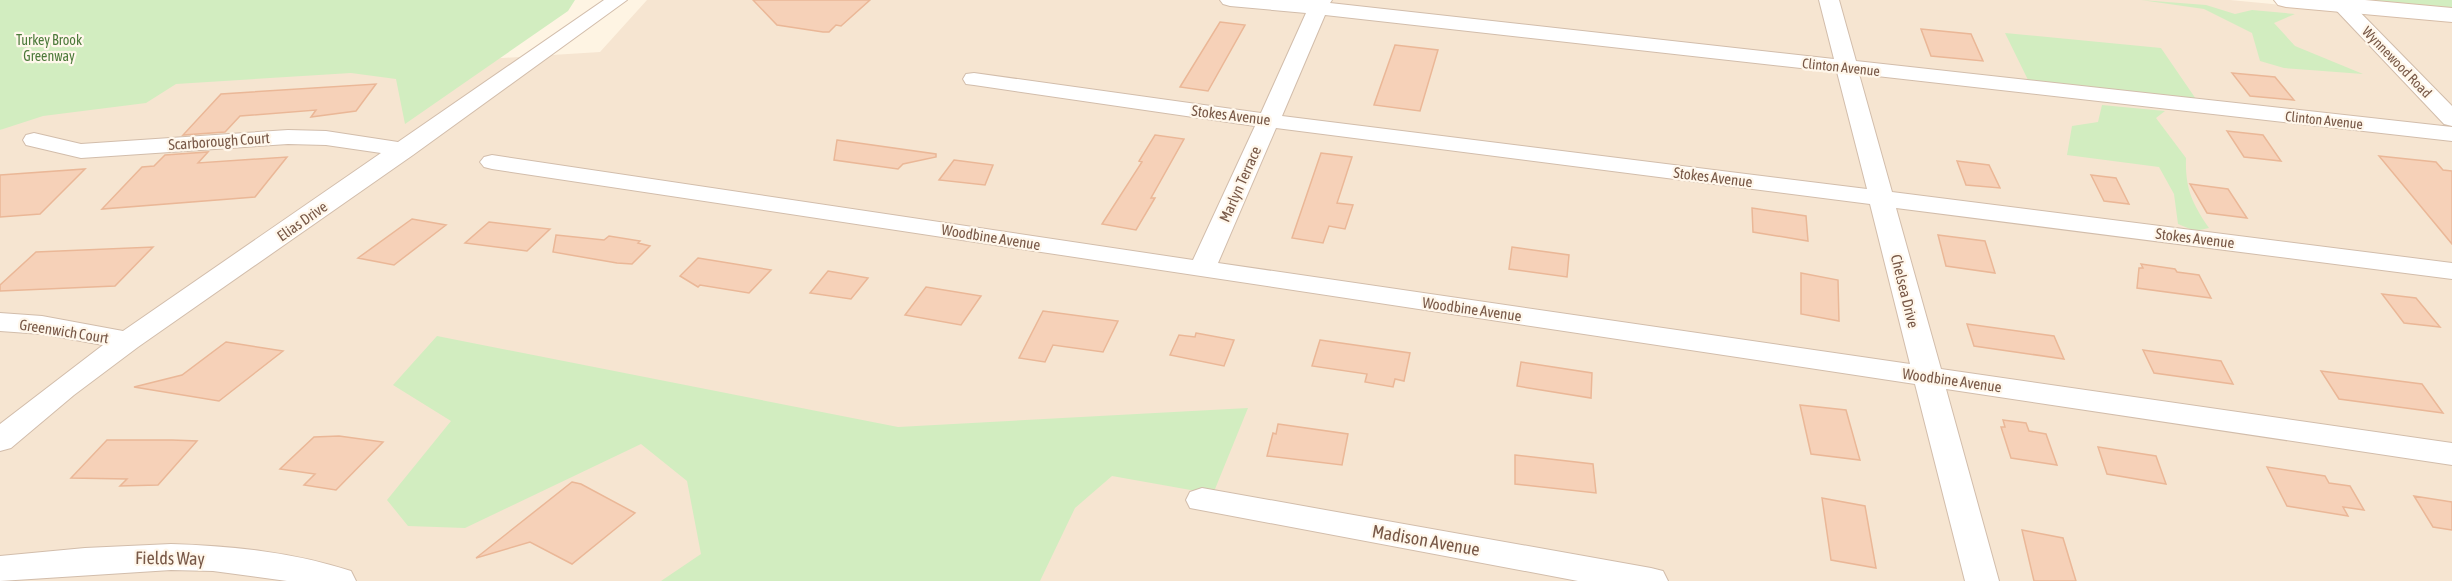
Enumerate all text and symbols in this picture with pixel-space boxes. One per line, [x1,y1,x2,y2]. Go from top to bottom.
street label: Wynnewood Road [2359,23,2435,101]
park label: Turkey Brook Greenway [16,32,82,64]
street label: Clinton Avenue [1801,55,1881,79]
street label: Stokes Avenue [1191,102,1272,128]
street label: Clinton Avenue [2284,108,2364,132]
street label: Scarborough Court [168,129,270,153]
street label: Marlyn Terrace [1216,143,1264,225]
street label: Stokes Avenue [1673,164,1754,190]
street label: Elias Drive [274,198,330,244]
street label: Woodbine Avenue [940,221,1042,253]
street label: Stokes Avenue [2155,225,2236,251]
street label: Chelsea Drive [1888,253,1922,330]
street label: Woodbine Avenue [1421,294,1523,324]
street label: Greenwich Court [18,316,110,346]
street label: Woodbine Avenue [1901,365,2003,395]
street label: Madison Avenue [1371,520,1481,560]
street label: Fields Way [135,547,205,569]

